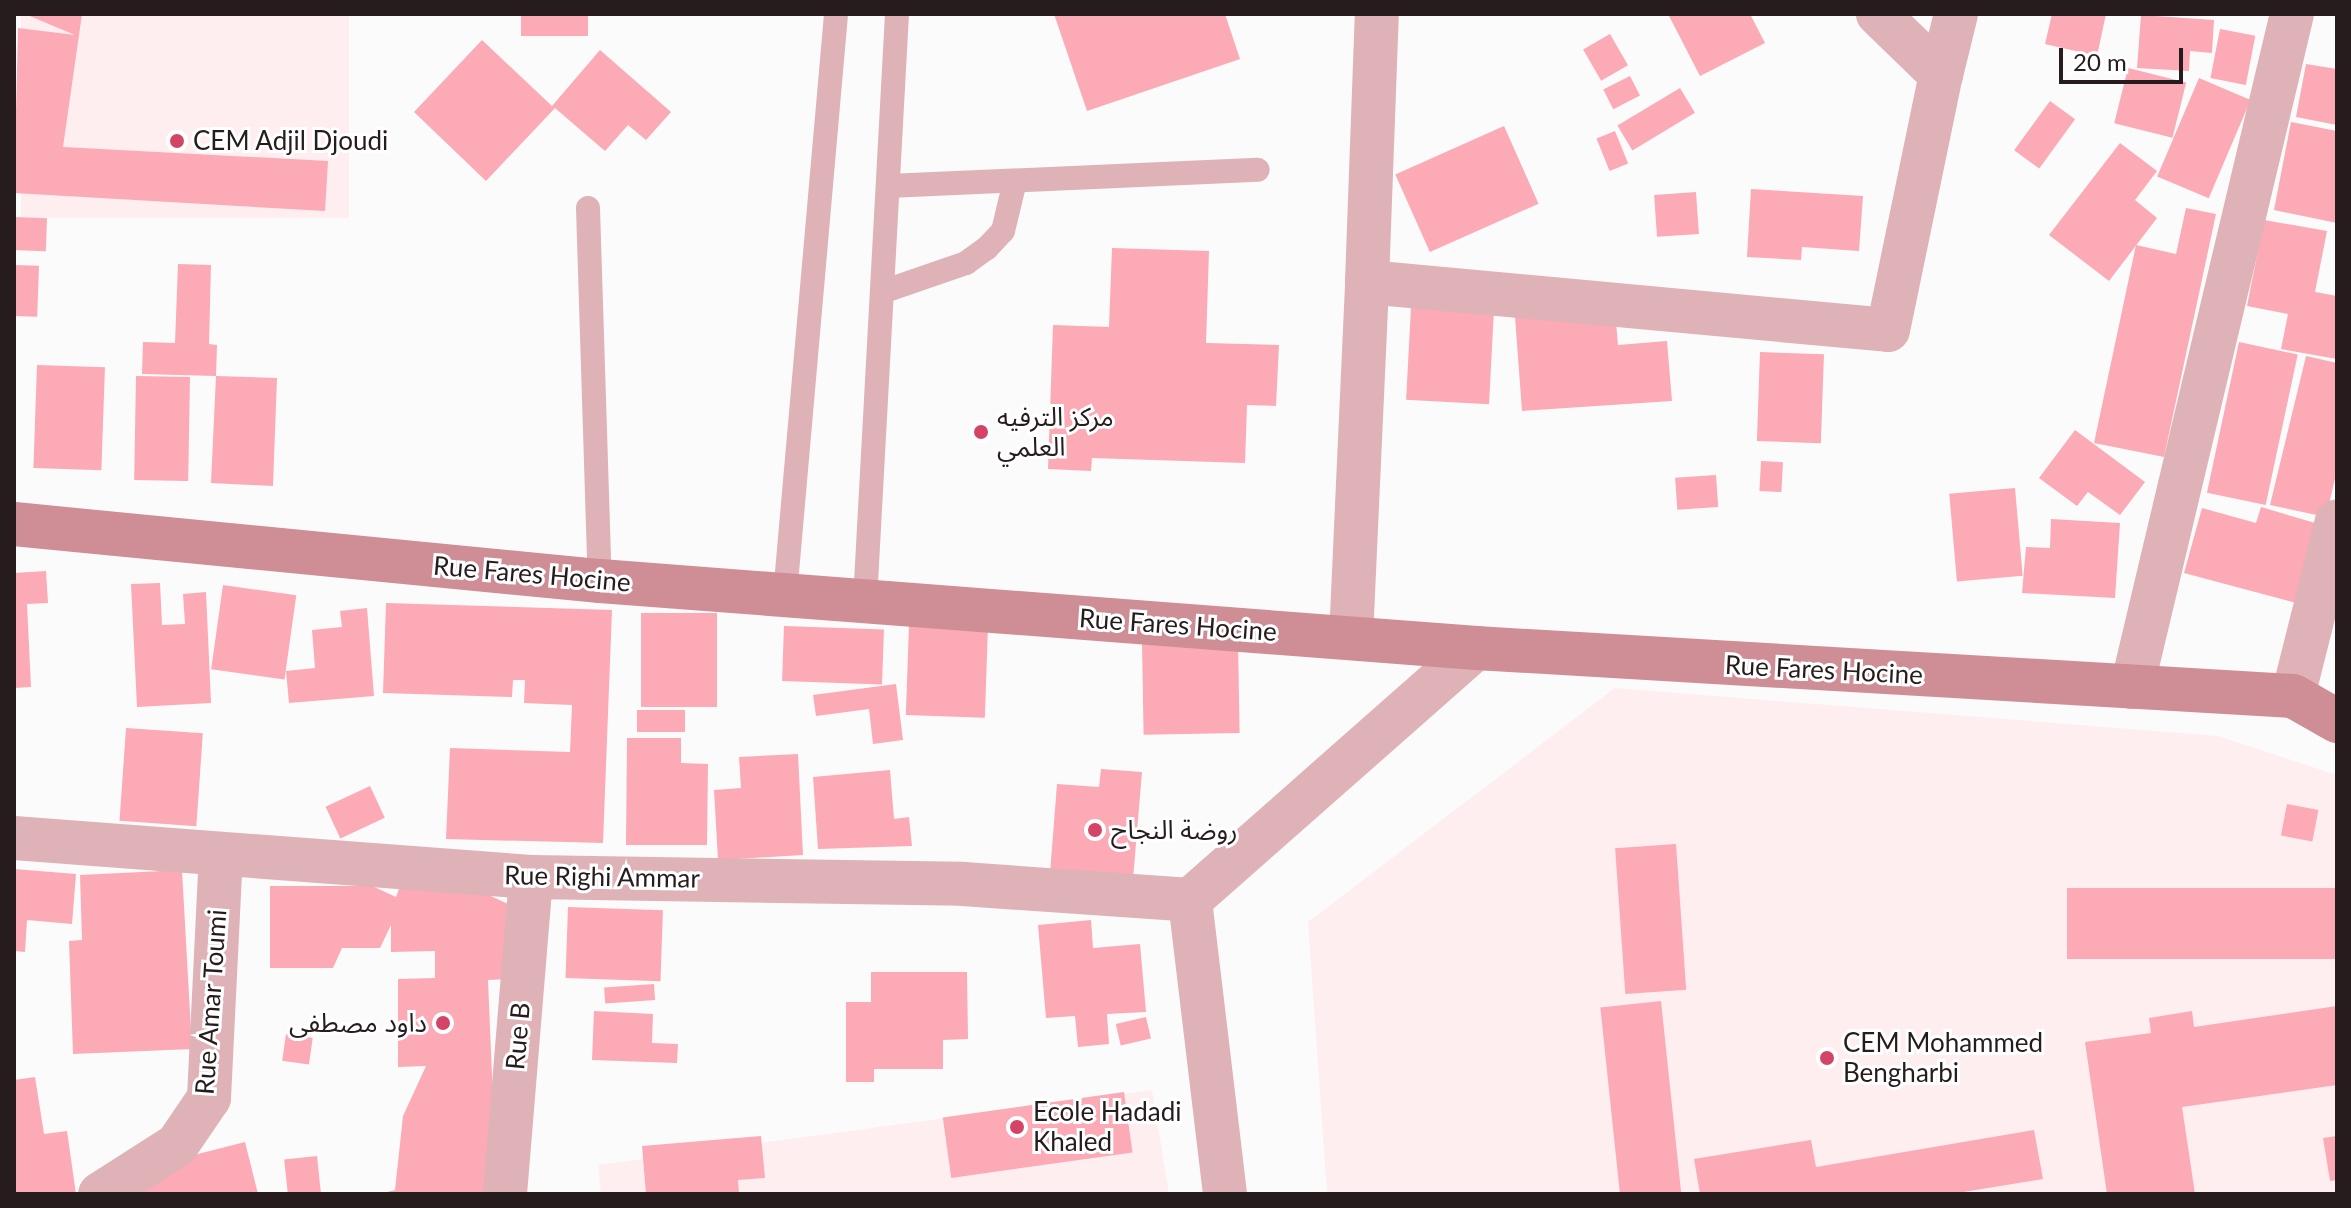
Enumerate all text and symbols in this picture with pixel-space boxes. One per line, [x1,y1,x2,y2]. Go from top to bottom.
scale bar [2063,32,2187,82]
text: 20 m [2073,47,2127,76]
place label: CEM Adjil Djoudi [193,125,389,157]
marker: CEM Adjil Djoudi [168,132,186,150]
place label: مركز الترفيه العلمي [997,401,1114,462]
marker: مركز الترفيه العلمي [972,423,990,441]
street label: Rue Fares Hocine [432,550,632,598]
street label: Rue Fares Hocine [1078,603,1278,647]
street label: Rue Fares Hocine [1724,649,1924,691]
place label: روضة النجاح [1111,814,1238,846]
marker: روضة النجاح [1086,821,1104,839]
street label: Rue Righi Ammar [503,860,701,894]
street label: Rue Amar Toumi [189,907,233,1097]
street label: Rue B [500,1001,536,1071]
place label: داود مصطفى [289,1007,427,1039]
marker: داود مصطفى [434,1014,452,1032]
place label: CEM Mohammed Bengharbi [1843,1027,2043,1088]
marker: CEM Mohammed Bengharbi [1818,1049,1836,1067]
place label: Ecole Hadadi Khaled [1033,1096,1181,1158]
marker: Ecole Hadadi Khaled [1008,1118,1026,1136]

